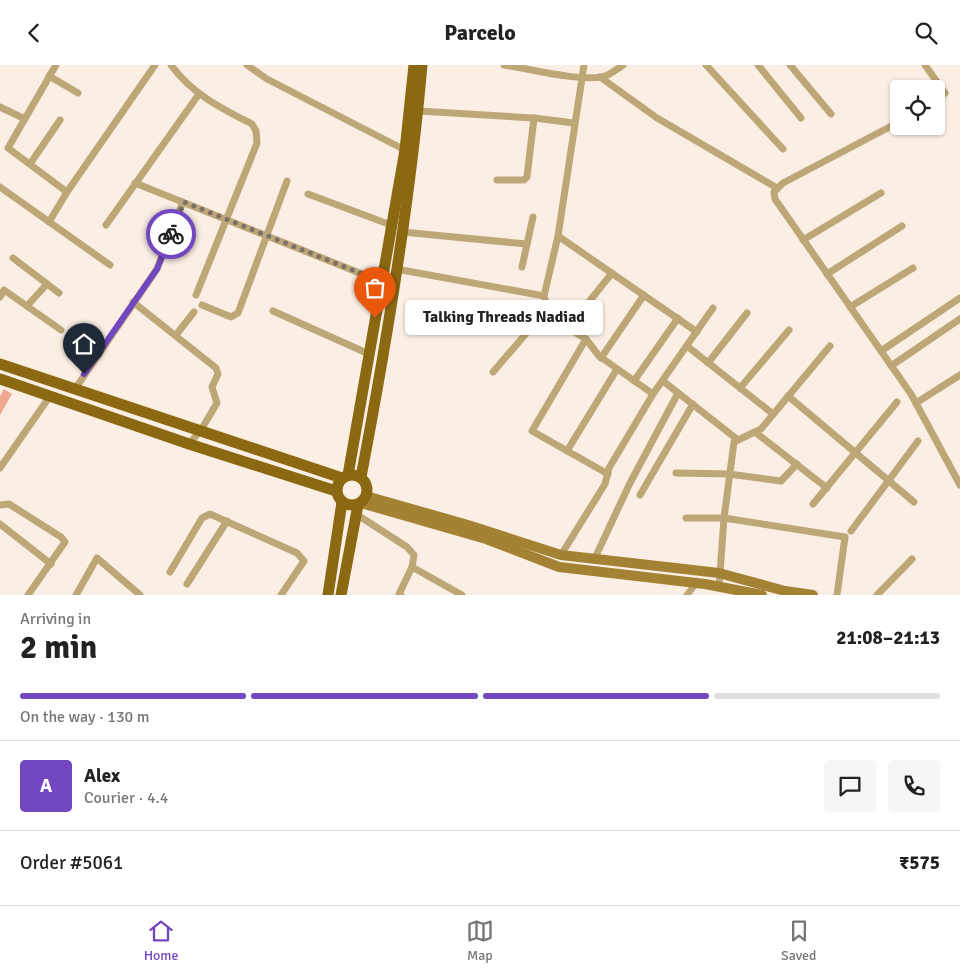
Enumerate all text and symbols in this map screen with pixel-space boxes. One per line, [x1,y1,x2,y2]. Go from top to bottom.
icon: back [20,19,48,47]
text: Parcelo [444,19,516,46]
icon: search [912,19,940,47]
map controls [890,80,945,135]
button: locate [890,80,945,135]
courier [146,209,196,259]
icon: bike [157,220,185,248]
pin [354,267,396,318]
icon: bag [361,274,389,302]
callout: Talking Threads Nadiad [405,301,602,335]
text: Talking Threads Nadiad [423,307,585,327]
pin [63,323,105,374]
icon: home [70,330,98,358]
text: Arriving in [20,609,91,629]
text: 21:08–21:13 [836,626,940,650]
text: 2 min [20,628,97,667]
text: On the way · 130 m [20,707,150,727]
button: chat [824,760,876,812]
button: phone [888,760,940,812]
text: Alex [84,764,120,788]
text: A [40,774,52,798]
text: Courier · 4.4 [84,788,168,808]
text: Order #5061 [20,851,123,875]
text: ₹575 [899,851,940,875]
tab: Home [144,917,179,964]
tab: Map [466,917,494,964]
tab: Saved [781,917,816,964]

